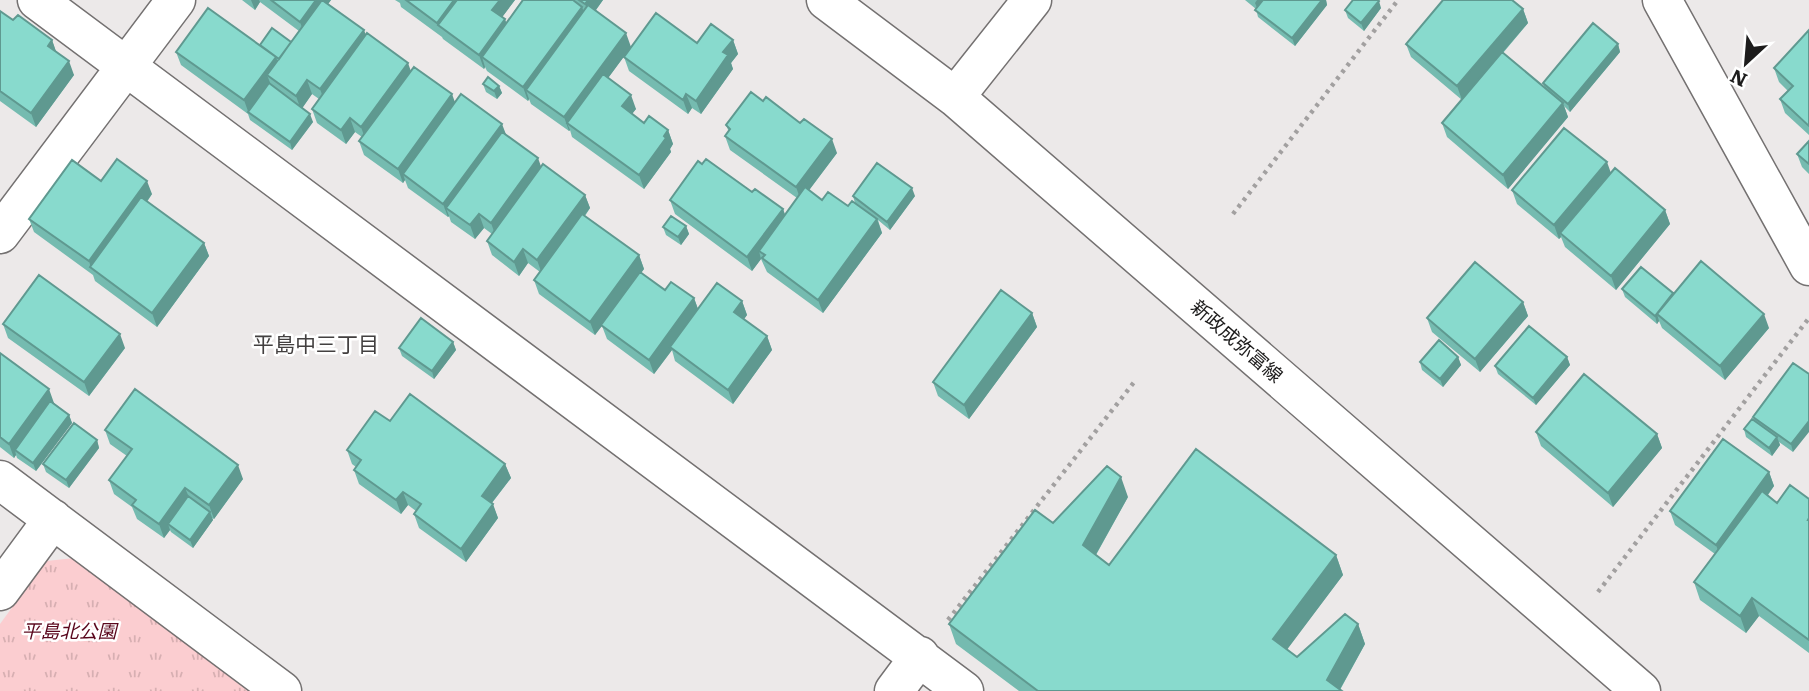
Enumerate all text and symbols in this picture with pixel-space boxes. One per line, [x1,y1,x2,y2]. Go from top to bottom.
north arrow [1711,28,1781,98]
text: N [1725,63,1751,95]
street label: 新政成弥富線 [1185,292,1290,388]
district label: 平島中三丁目 [253,327,379,358]
park label: 平島北公園 [21,616,119,644]

